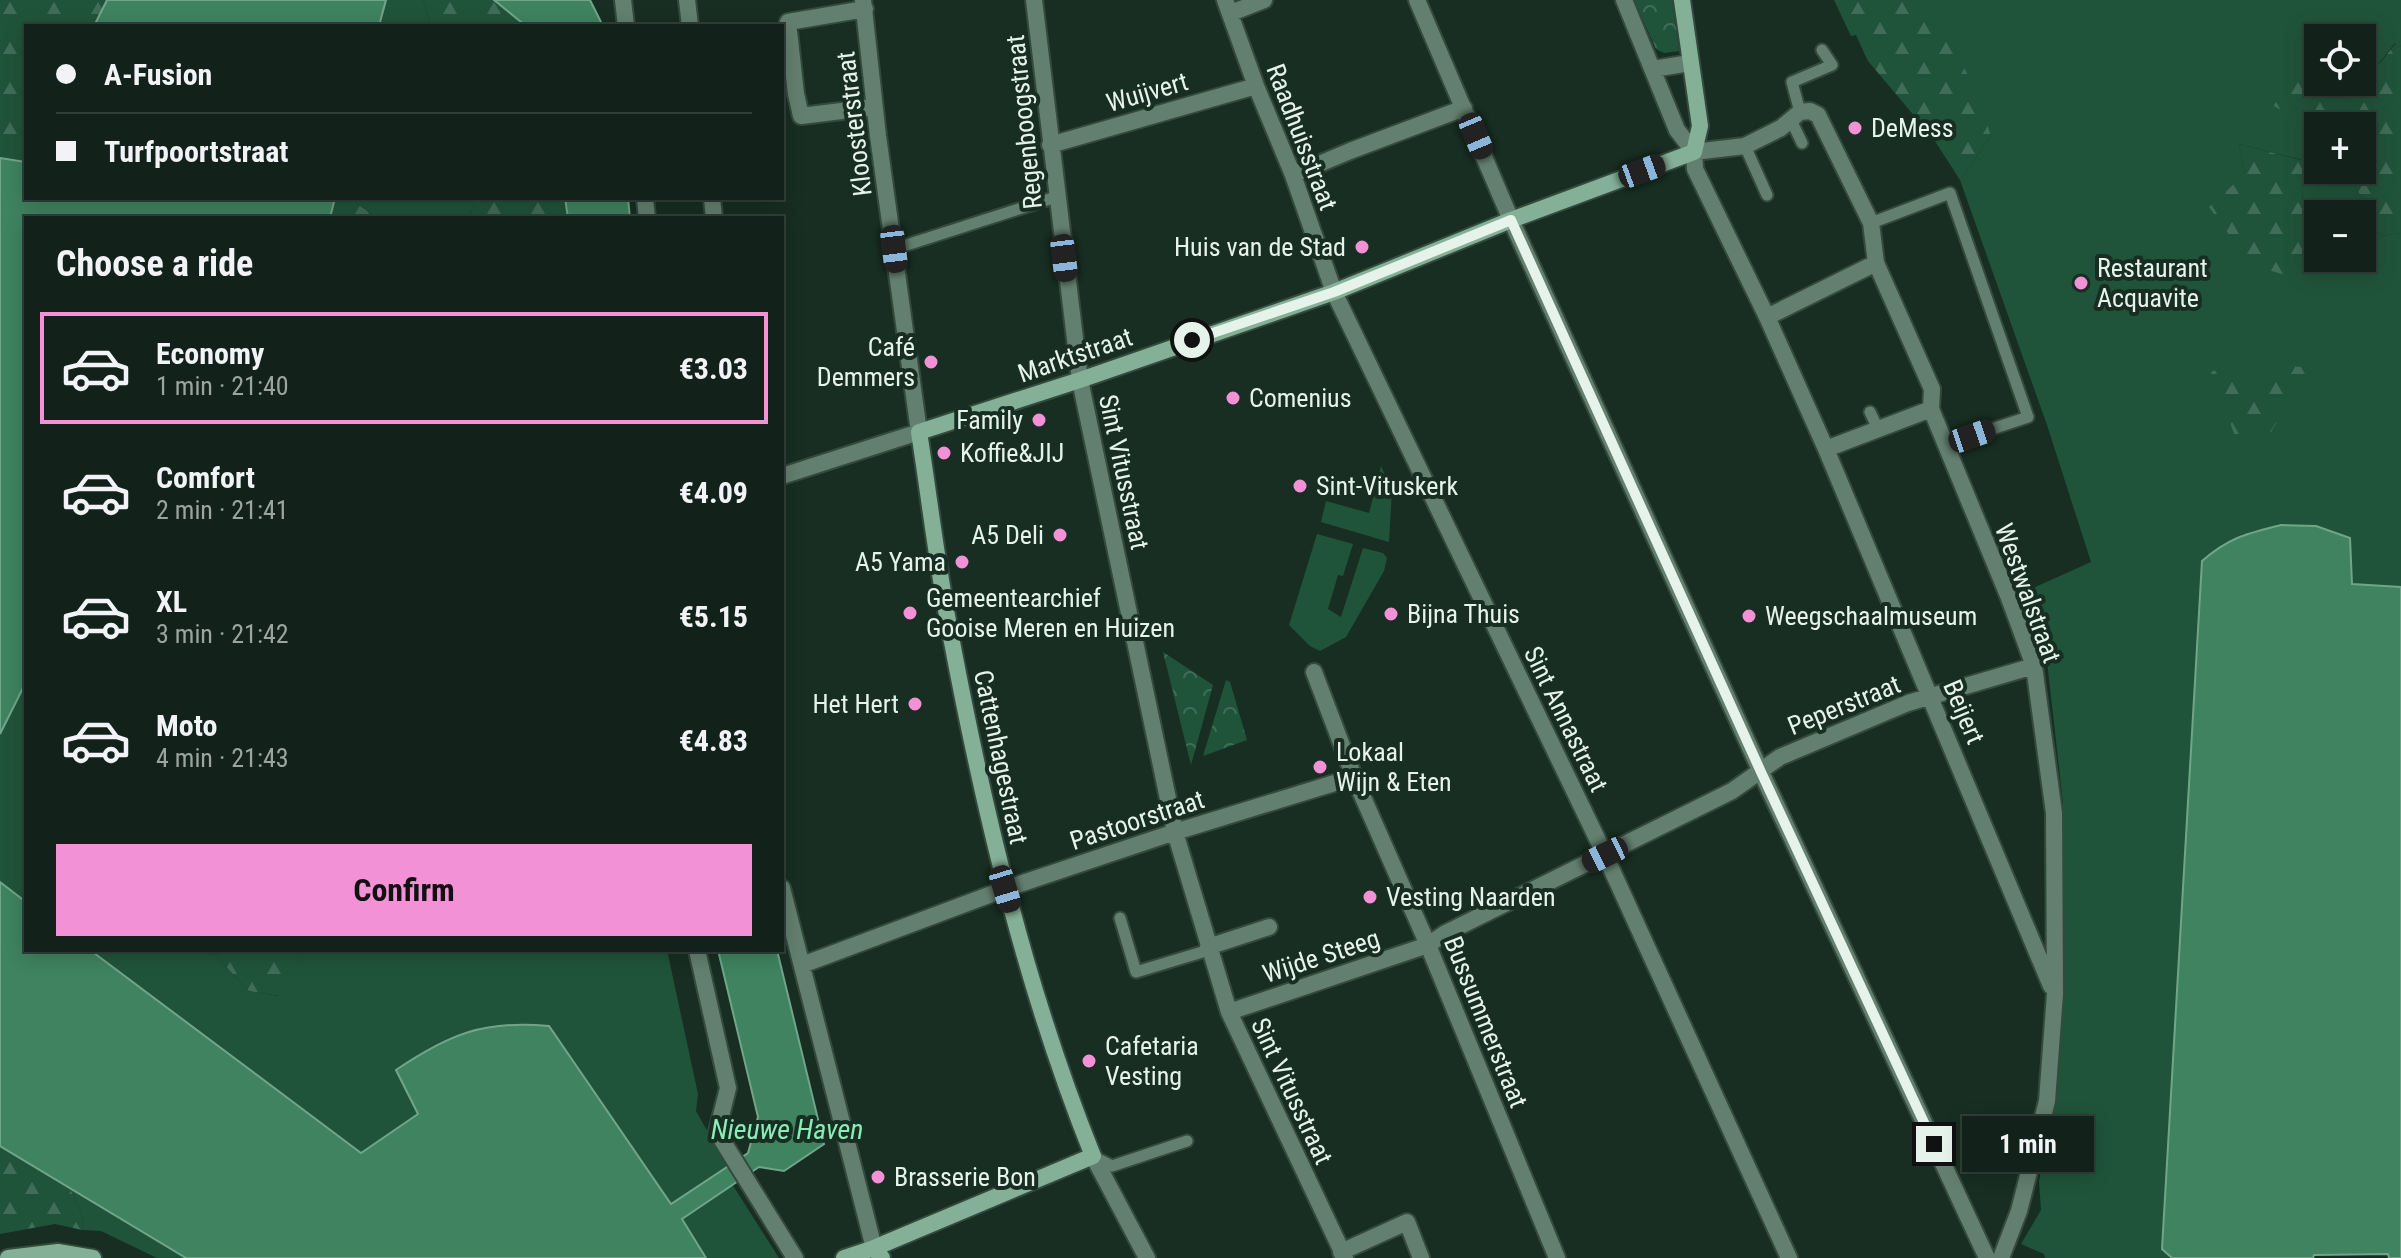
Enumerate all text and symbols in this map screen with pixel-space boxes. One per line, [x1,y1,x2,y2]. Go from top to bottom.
map controls [2304,24,2376,272]
button: locate [2304,24,2376,96]
street label: Regenboogstraat [1000,33,1048,211]
street label: Kloosterstraat [830,50,878,198]
text: A-Fusion [104,57,212,92]
street label: Raadhuisstraat [1260,60,1344,214]
street label: Wuijvert [1103,66,1191,118]
car [1456,109,1496,163]
button: + [2304,112,2376,184]
place label: DeMess [1871,113,1954,143]
marker: DeMess [1846,119,1864,137]
text: Turfpoortstraat [104,134,288,169]
car [1615,152,1669,190]
button: − [2304,200,2376,272]
car [879,224,909,274]
place label: Huis van de Stad [1174,232,1346,262]
car [1049,233,1079,283]
marker: Huis van de Stad [1353,238,1371,256]
text: Choose a ride [56,243,253,285]
place label: Restaurant Acquavite [2097,253,2208,313]
marker: Restaurant Acquavite [2072,274,2090,292]
street label: Marktstraat [1014,321,1136,389]
route start [1174,322,1210,358]
icon: car [60,332,132,404]
place label: Café Demmers [817,332,915,392]
text: Economy [156,336,264,371]
text: €3.03 [679,351,748,386]
marker: Café Demmers [922,353,940,371]
text: 1 min · 21:40 [156,371,289,401]
place label: Comenius [1249,383,1352,413]
marker: Comenius [1224,389,1242,407]
street label: Sint Vitusstraat [1093,392,1155,552]
place label: Family [956,405,1023,435]
marker: Family [1030,411,1048,429]
car [1945,417,1999,455]
place label: Koffie&JIJ [960,438,1064,468]
marker: Koffie&JIJ [935,444,953,462]
icon: car [60,456,132,528]
text: Comfort [156,460,255,495]
place label: Sint-Vituskerk [1316,471,1458,501]
text: €4.09 [679,475,748,510]
marker: Sint-Vituskerk [1291,477,1309,495]
text: 2 min · 21:41 [156,495,289,525]
street label: Westwalstraat [1989,519,2067,667]
place label: A5 Deli [971,520,1044,550]
marker: A5 Deli [1051,526,1069,544]
place label: A5 Yama [855,547,946,577]
marker: A5 Yama [953,553,971,571]
icon: car [60,580,132,652]
place label: Gemeentearchief Gooise Meren en Huizen [926,583,1175,643]
text: XL [156,584,187,619]
text: €5.15 [679,599,748,634]
place label: Bijna Thuis [1407,599,1520,629]
place label: Weegschaalmuseum [1765,601,1977,631]
marker: Gemeentearchief Gooise Meren en Huizen [901,604,919,622]
marker: Bijna Thuis [1382,605,1400,623]
marker: Weegschaalmuseum [1740,607,1758,625]
text: 3 min · 21:42 [156,619,289,649]
street label: Sint Annastraat [1518,641,1614,797]
street label: Cattenhagestraat [968,667,1034,847]
street label: Peperstraat [1783,669,1905,741]
street label: Beijert [1937,675,1991,749]
place label: Het Hert [812,689,899,719]
marker: Het Hert [906,695,924,713]
icon: car [60,704,132,776]
text: Moto [156,708,217,743]
text: €4.83 [679,723,748,758]
place label: Lokaal Wijn & Eten [1336,737,1452,797]
text: 4 min · 21:43 [156,743,289,773]
marker: Lokaal Wijn & Eten [1311,758,1329,776]
street label: Pastoorstraat [1066,784,1208,856]
car [1578,834,1632,876]
button: Confirm [56,844,752,936]
car [987,863,1023,915]
place label: Vesting Naarden [1386,882,1555,912]
marker: Vesting Naarden [1361,888,1379,906]
street label: Wijde Steeg [1259,923,1383,989]
street label: Bussummerstraat [1438,932,1534,1112]
street label: Sint Vitusstraat [1245,1013,1339,1169]
place label: Cafetaria Vesting [1105,1031,1199,1091]
marker: Cafetaria Vesting [1080,1052,1098,1070]
water label: Nieuwe Haven [711,1113,863,1146]
callout: 1 min [1962,1116,2094,1172]
route end [1916,1126,1952,1162]
text: 1 min [1999,1129,2057,1159]
place label: Brasserie Bon [894,1162,1036,1192]
marker: Brasserie Bon [869,1168,887,1186]

